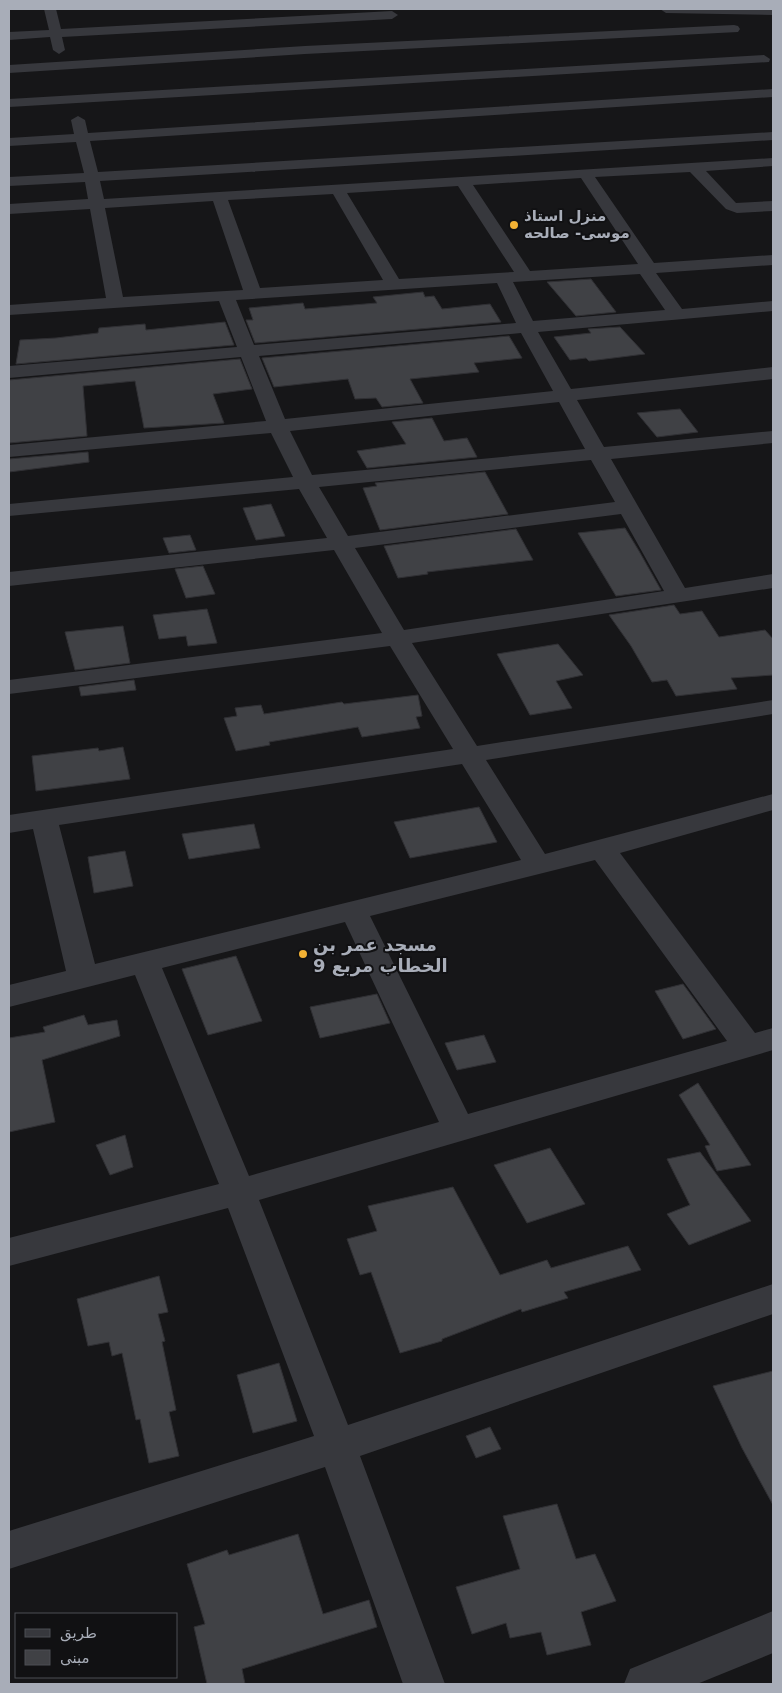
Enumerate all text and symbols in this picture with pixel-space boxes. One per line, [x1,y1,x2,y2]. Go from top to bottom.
place label: منزل استاذ موسى- صالحه [524,207,630,242]
marker: منزل استاذ موسى- صالحه [508,219,520,231]
place label: مسجد عمر بن الخطاب مربع 9 [313,934,448,977]
marker: مسجد عمر بن الخطاب مربع 9 [297,948,309,960]
legend [15,1613,178,1678]
text: طريق [60,1624,97,1642]
text: مبنى [60,1649,90,1667]

